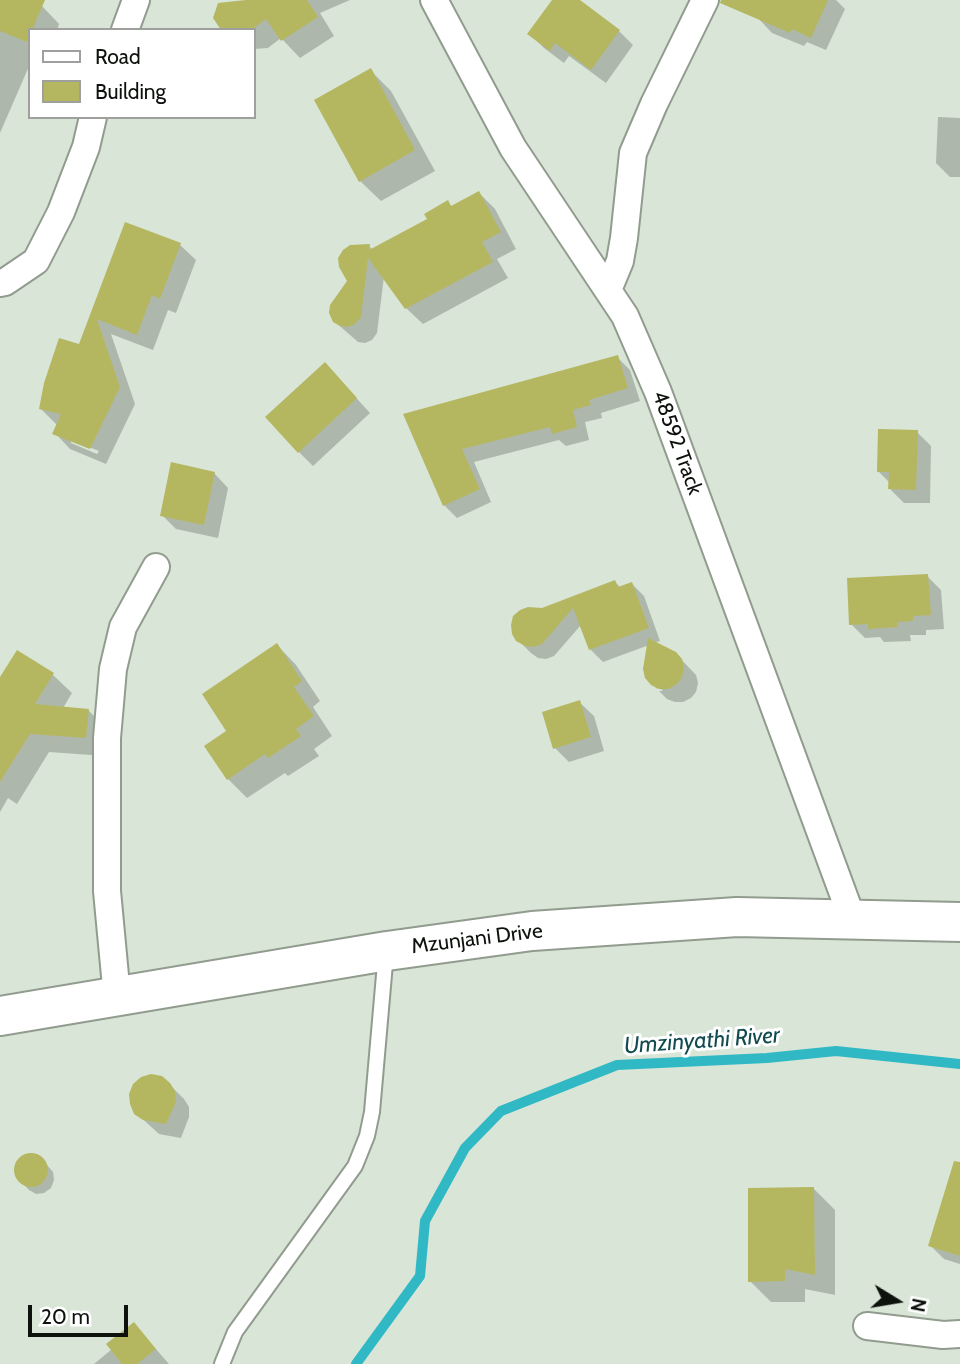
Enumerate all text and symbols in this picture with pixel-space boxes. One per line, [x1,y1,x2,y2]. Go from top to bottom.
legend [28,28,256,119]
text: Road [95,44,141,69]
text: Building [95,79,166,104]
street label: 48592 Track [647,388,707,498]
street label: Mzunjani Drive [410,918,544,960]
water label: Umzinyathi River [623,1022,781,1060]
north arrow [862,1266,932,1336]
scale bar [32,1290,131,1334]
text: N [906,1296,931,1314]
text: 20 m [41,1304,90,1329]

